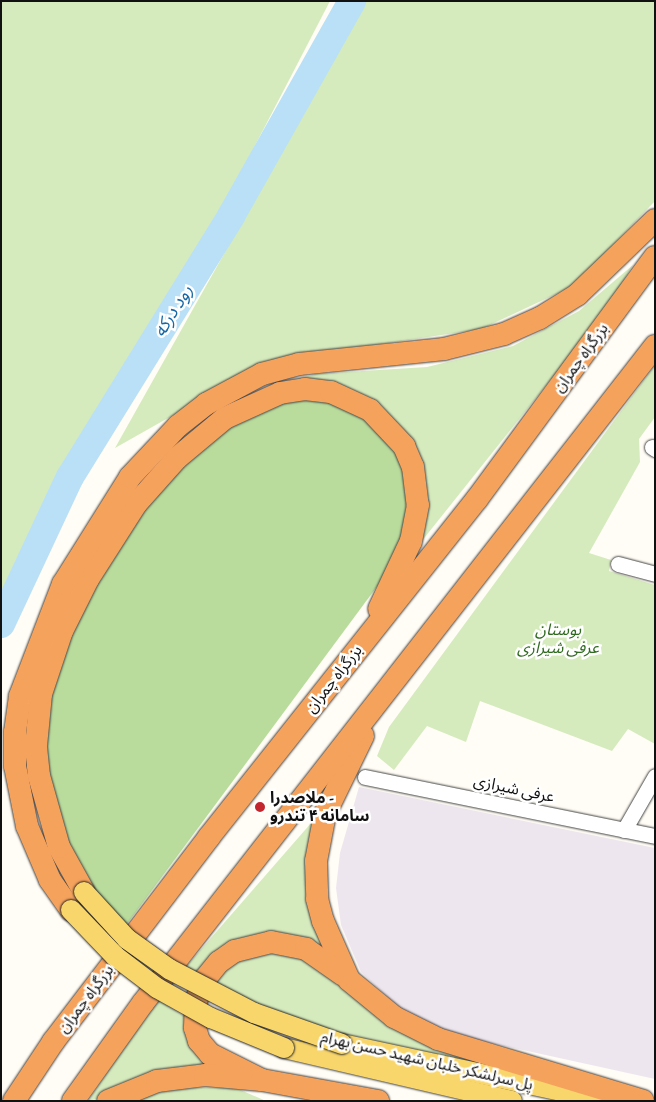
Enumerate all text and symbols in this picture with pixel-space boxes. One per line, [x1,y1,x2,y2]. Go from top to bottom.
water label: رود درکه [149,281,197,341]
street label: بزرگراه چمران [549,320,613,396]
park label: بوستان عرفی شیرازی [517,620,599,658]
street label: بزرگراه چمران [301,641,367,717]
street label: عرفی شیرازی [472,771,556,807]
place label: ملاصدرا - سامانه ۴ تندرو [270,788,370,826]
marker: ملاصدرا - سامانه ۴ تندرو [254,801,266,813]
street label: بزرگراه چمران [54,961,118,1037]
street label: پل سرلشکر خلبان شهید حسن بهرام [319,1027,535,1095]

